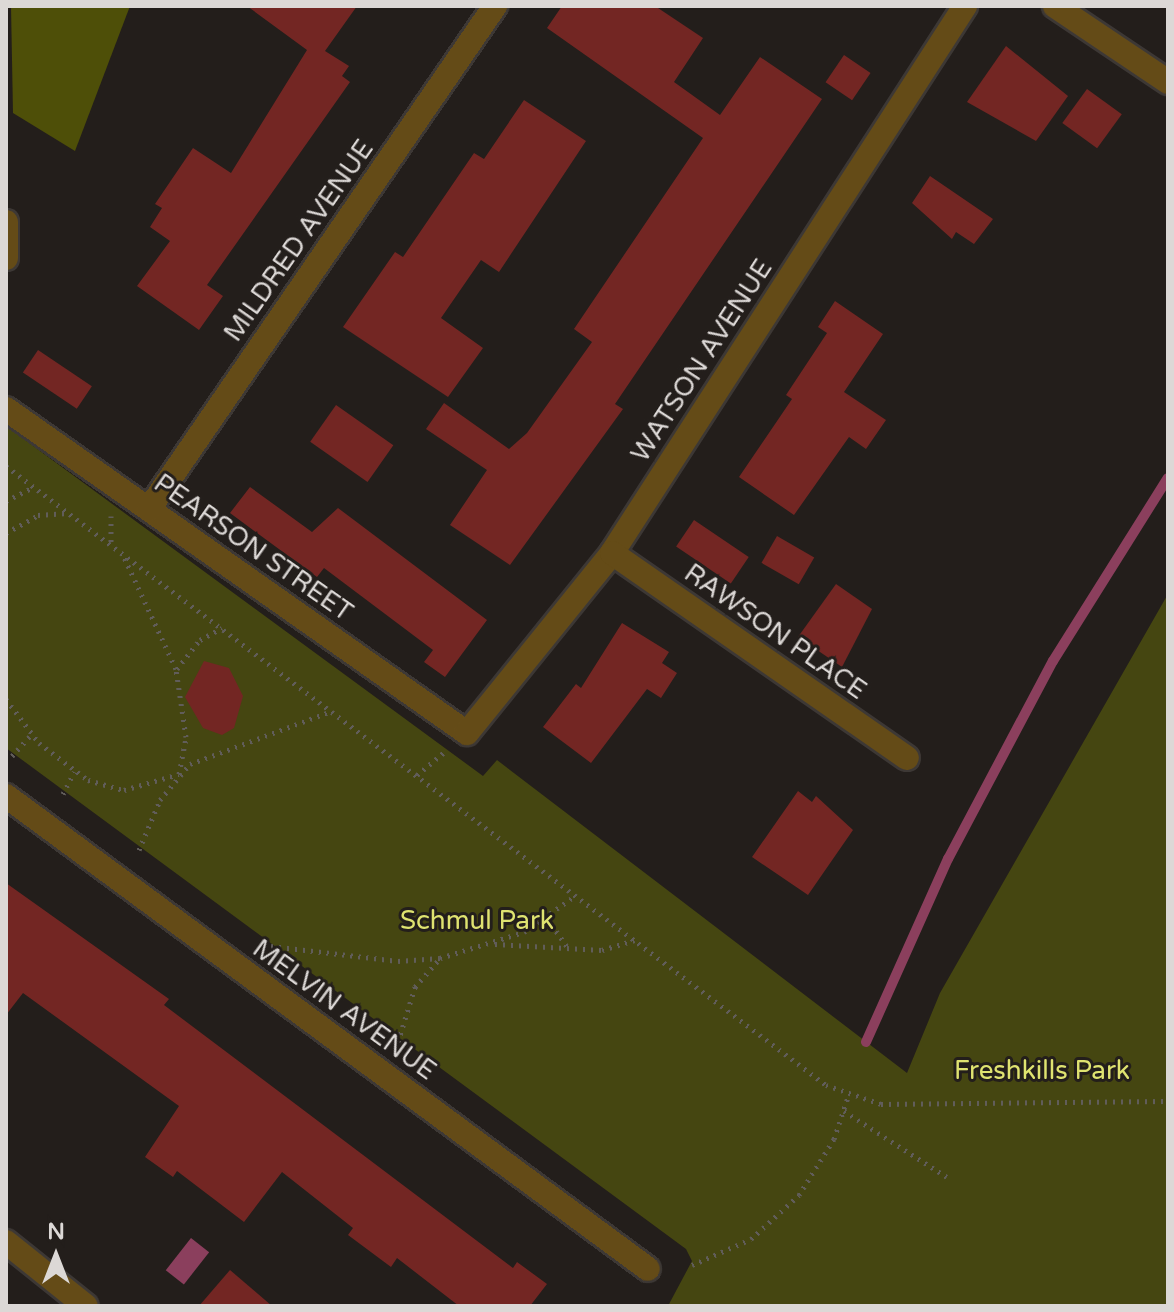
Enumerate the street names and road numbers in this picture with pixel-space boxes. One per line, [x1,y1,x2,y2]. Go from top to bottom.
street label: MILDRED AVENUE [218,134,380,348]
street label: WATSON AVENUE [625,254,779,468]
street label: PEARSON STREET [148,468,358,628]
street label: RAWSON PLACE [678,558,872,706]
street label: MELVIN AVENUE [246,933,442,1087]

